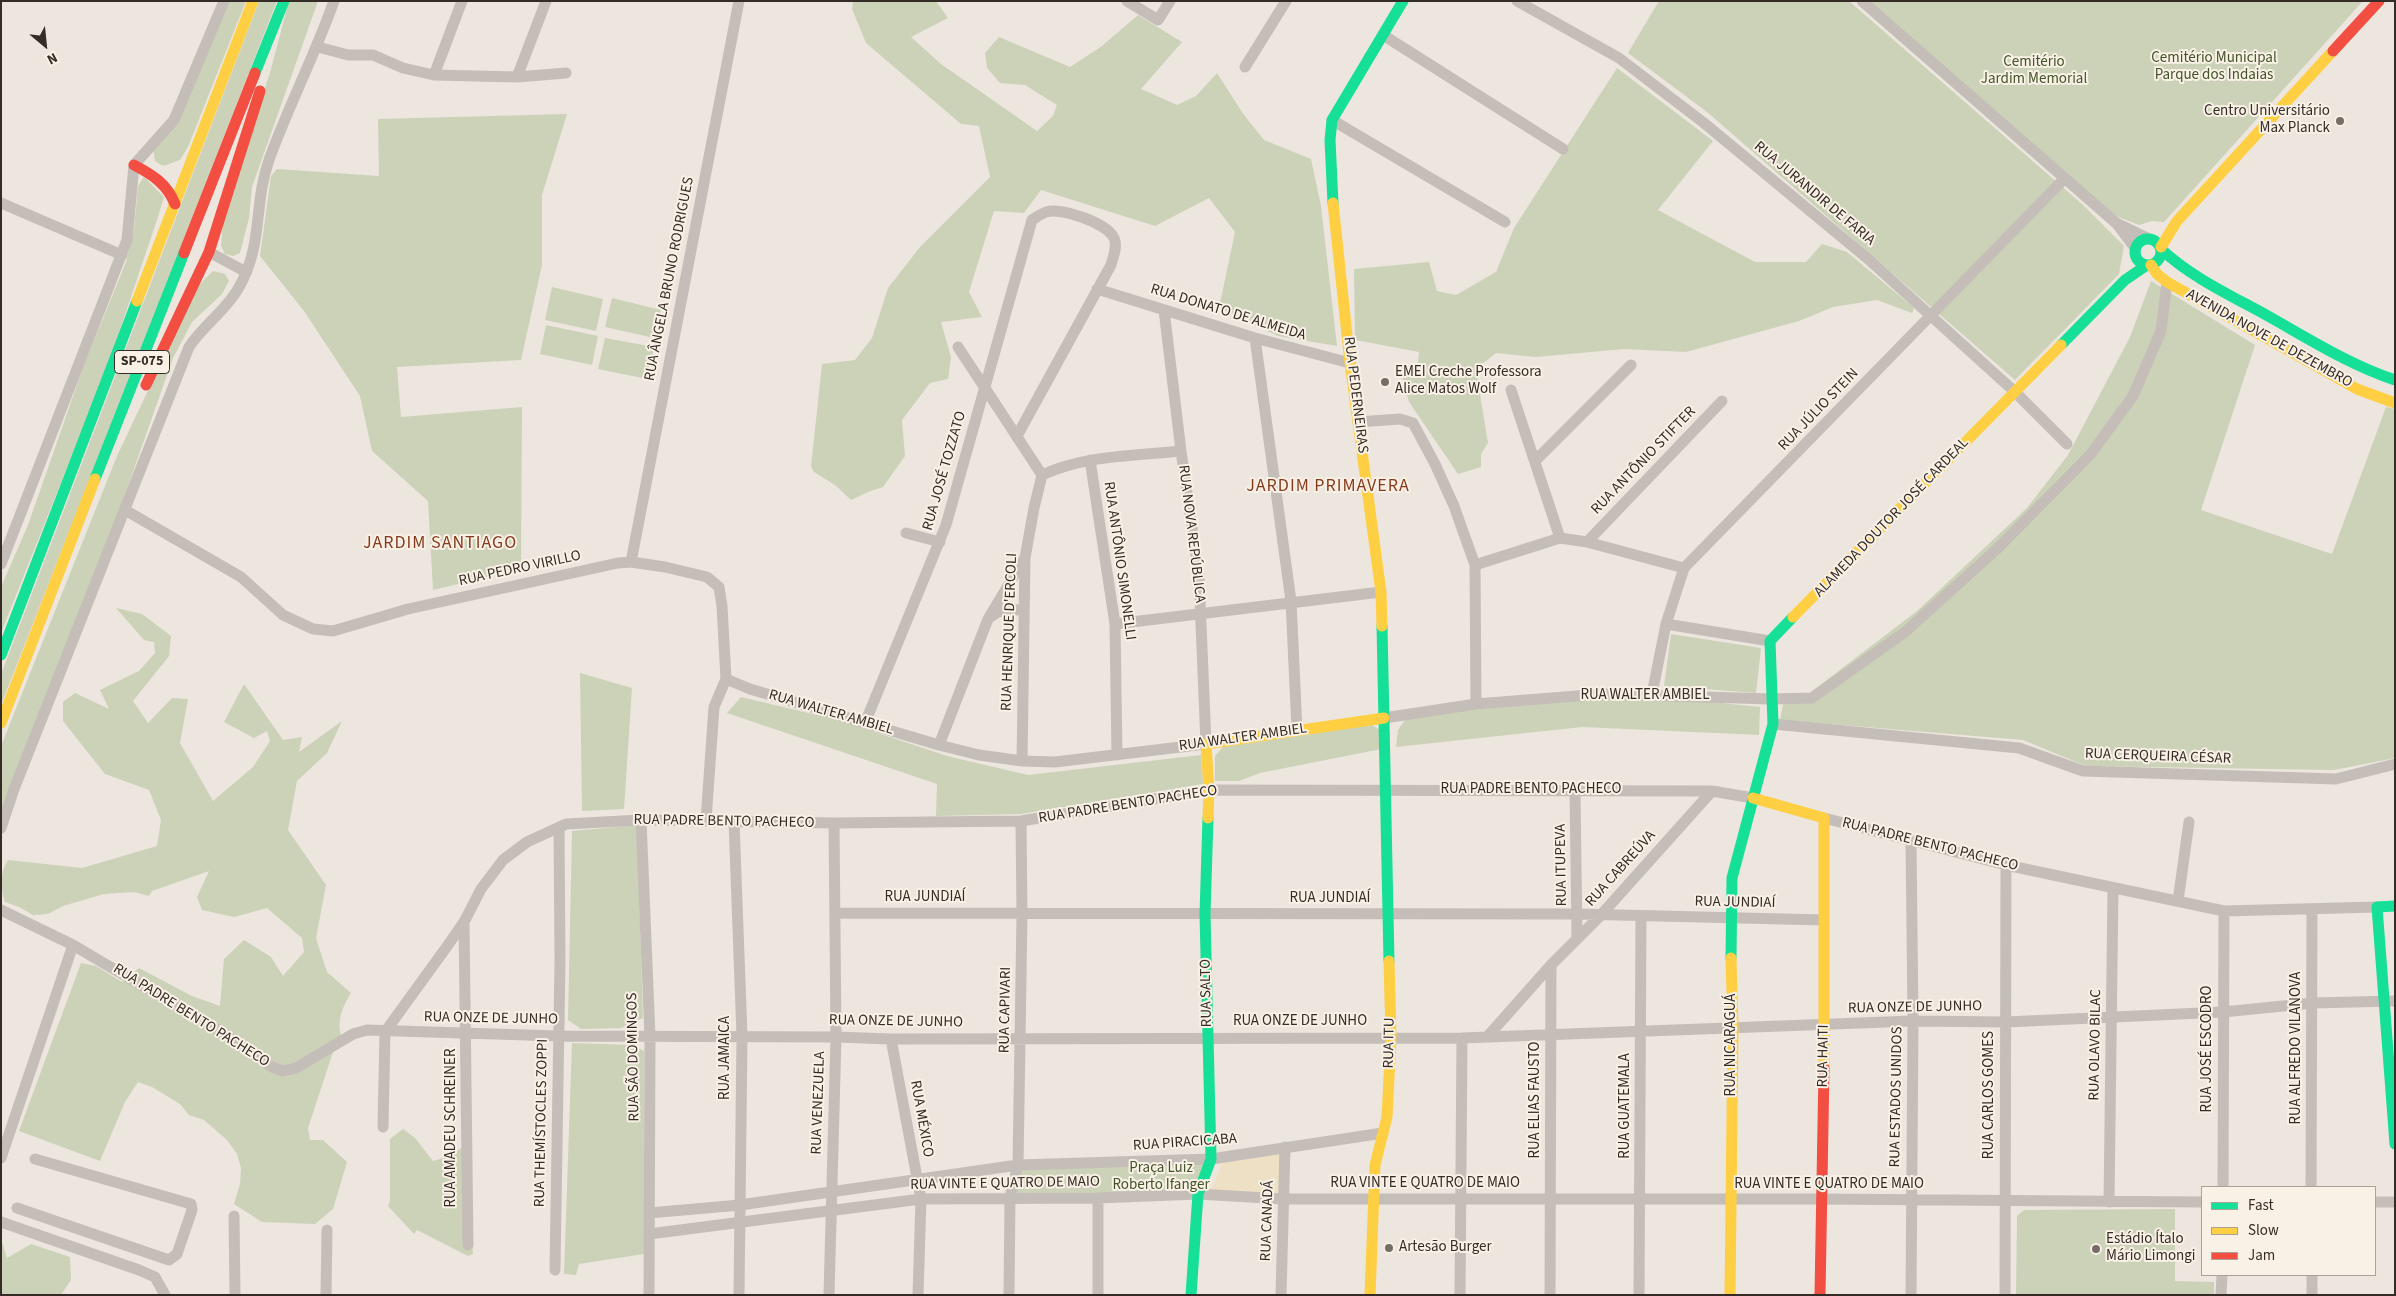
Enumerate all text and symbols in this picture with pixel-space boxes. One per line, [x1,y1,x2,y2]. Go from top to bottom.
north arrow [20,20,70,70]
text: N [43,47,61,69]
park label: Cemitério Municipal Parque dos Indaias [2151,50,2277,85]
park label: Cemitério Jardim Memorial [1981,54,2087,89]
place label: Centro Universitário Max Planck [2204,103,2330,138]
marker: Centro Universitário Max Planck [2334,115,2346,127]
street label: RUA JURANDIR DE FARIA [1750,138,1878,250]
street label: RUA ÂNGELA BRUNO RODRIGUES [641,176,699,382]
street label: RUA DONATO DE ALMEIDA [1148,281,1308,345]
street label: AVENIDA NOVE DE DEZEMBRO [2183,286,2355,392]
street label: RUA PEDERNEIRAS [1339,336,1371,454]
road number: SP-075 [114,351,170,374]
place label: EMEI Creche Professora Alice Matos Wolf [1395,364,1542,399]
street label: RUA JÚLIO STEIN [1775,365,1863,455]
marker: EMEI Creche Professora Alice Matos Wolf [1379,376,1391,388]
street label: RUA ANTÔNIO STIFTER [1588,403,1700,519]
street label: RUA JOSÉ TOZZATO [919,409,971,533]
street label: ALAMEDA DOUTOR JOSÉ CARDEAL [1811,435,1973,601]
street label: RUA NOVA REPÚBLICA [1174,464,1208,604]
district label: JARDIM PRIMAVERA [1244,476,1412,498]
street label: RUA ANTÔNIO SIMONELLI [1099,480,1139,642]
district label: JARDIM SANTIAGO [361,533,519,555]
street label: RUA PEDRO VIRILLO [457,547,583,591]
street label: RUA HENRIQUE D'ERCOLI [998,553,1022,711]
street label: RUA WALTER AMBIEL [767,687,895,739]
street label: RUA WALTER AMBIEL [1580,687,1710,705]
street label: RUA WALTER AMBIEL [1178,720,1308,756]
street label: RUA CERQUEIRA CÉSAR [2085,745,2231,769]
street label: RUA PADRE BENTO PACHECO [1441,781,1621,799]
street label: RUA PADRE BENTO PACHECO [1037,782,1219,828]
street label: RUA PADRE BENTO PACHECO [633,811,815,833]
street label: RUA PADRE BENTO PACHECO [1840,814,2020,876]
street label: RUA ITUPEVA [1552,823,1572,907]
street label: RUA CABREÚVA [1582,827,1660,911]
street label: RUA JUNDIAÍ [885,889,965,907]
street label: RUA JUNDIAÍ [1290,890,1370,908]
street label: RUA JUNDIAÍ [1694,893,1776,913]
street label: RUA SALTO [1197,959,1217,1027]
street label: RUA PADRE BENTO PACHECO [110,960,272,1072]
street label: RUA CAPIVARI [996,967,1016,1053]
street label: RUA ALFREDO VILANOVA [2288,972,2306,1124]
street label: RUA JOSÉ ESCODRO [2199,986,2217,1112]
street label: RUA OLAVO BILAC [2086,989,2106,1101]
street label: RUA SÃO DOMINGOS [624,992,644,1122]
street label: RUA NICARAGUÁ [1723,994,1741,1096]
street label: RUA ONZE DE JUNHO [1848,998,1982,1018]
street label: RUA ONZE DE JUNHO [424,1009,558,1029]
street label: RUA ONZE DE JUNHO [829,1012,963,1032]
street label: RUA ONZE DE JUNHO [1233,1013,1367,1031]
street label: RUA JAMAICA [717,1016,735,1100]
street label: RUA ITU [1381,1017,1399,1069]
street label: RUA HAITI [1814,1024,1834,1088]
street label: RUA ESTADOS UNIDOS [1887,1026,1907,1168]
street label: RUA CARLOS GOMES [1981,1031,1999,1159]
street label: RUA THEMÍSTOCLES ZOPPI [532,1039,552,1207]
street label: RUA ELIAS FAUSTO [1527,1041,1545,1159]
street label: RUA AMADEU SCHREINER [443,1049,461,1207]
street label: RUA VENEZUELA [808,1051,830,1155]
street label: RUA GUATEMALA [1617,1053,1635,1159]
street label: RUA MÉXICO [905,1079,937,1159]
street label: RUA PIRACICABA [1132,1130,1238,1156]
park label: Praça Luiz Roberto Ifanger [1112,1160,1210,1195]
street label: RUA VINTE E QUATRO DE MAIO [910,1173,1100,1195]
street label: RUA VINTE E QUATRO DE MAIO [1330,1175,1520,1193]
street label: RUA VINTE E QUATRO DE MAIO [1734,1176,1924,1194]
street label: RUA CANADÁ [1258,1180,1278,1262]
legend [2201,1186,2376,1276]
text: Fast [2248,1195,2274,1216]
text: Slow [2248,1220,2279,1241]
place label: Estádio Ítalo Mário Limongi [2106,1231,2195,1266]
place label: Artesão Burger [1399,1239,1492,1257]
marker: Artesão Burger [1383,1242,1395,1254]
marker: Estádio Ítalo Mário Limongi [2090,1243,2102,1255]
text: Jam [2248,1245,2275,1266]

